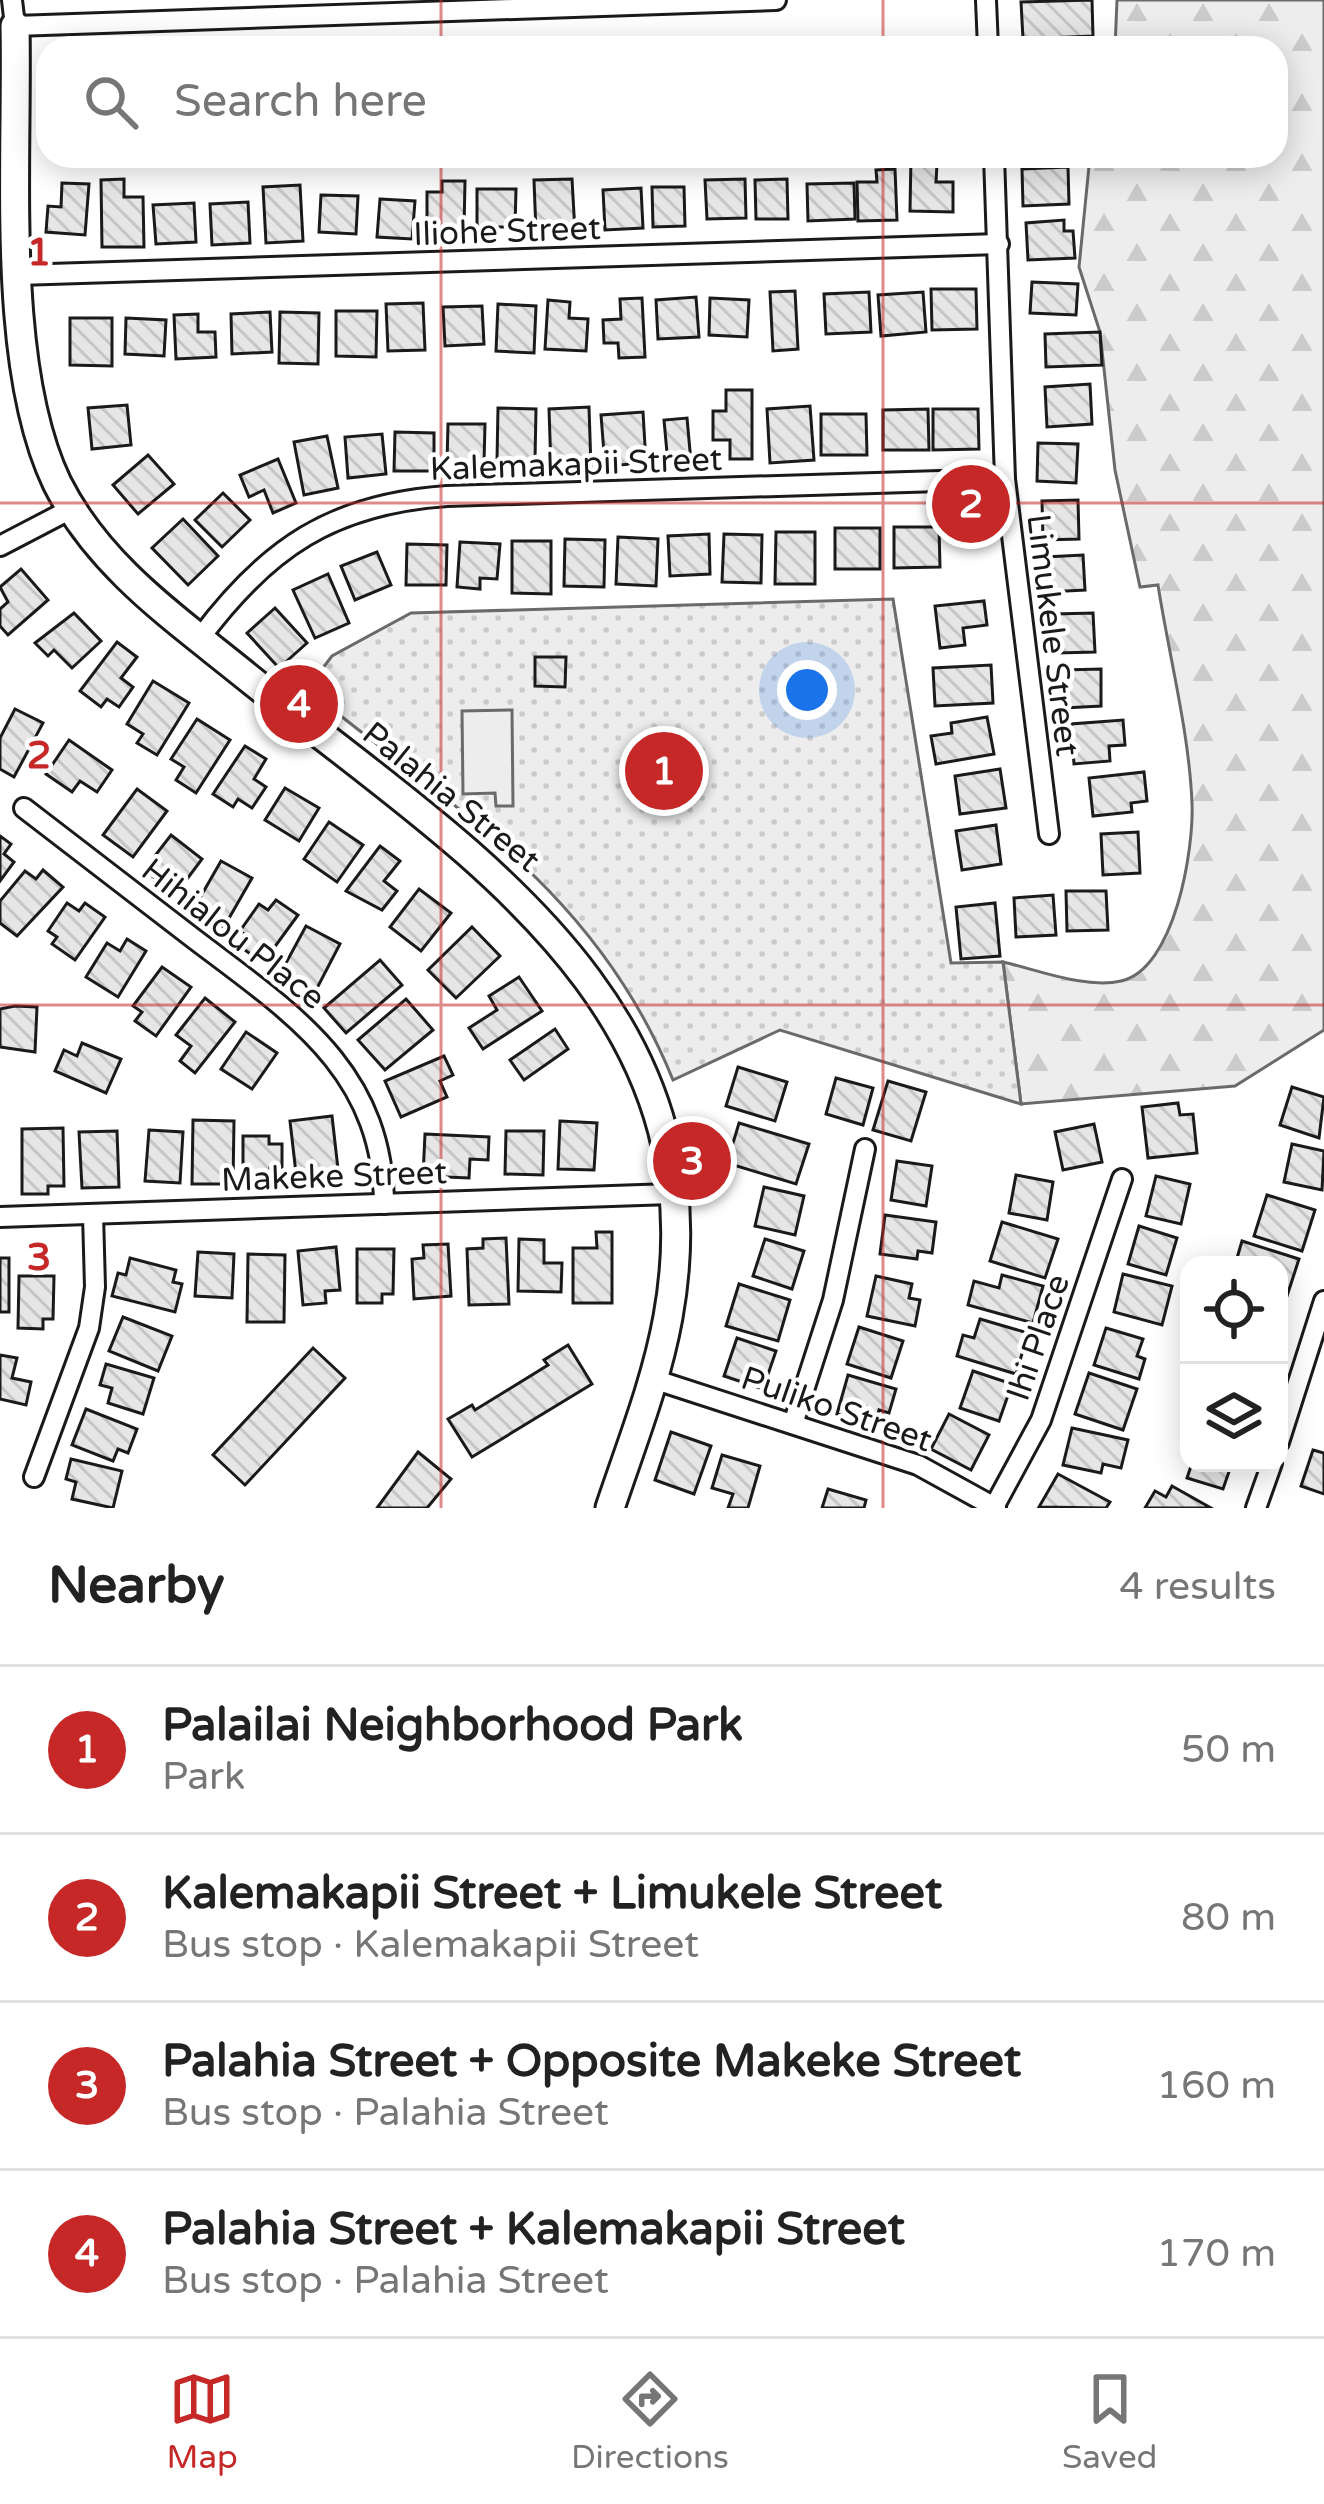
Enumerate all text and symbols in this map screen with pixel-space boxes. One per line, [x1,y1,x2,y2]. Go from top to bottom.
search box [36,36,1288,168]
icon: search [78,69,144,135]
text: Search here [174,75,427,129]
street label: Iliohe Street [413,209,601,254]
text: 1 [27,229,51,276]
street label: Kalemakapii Street [429,440,723,489]
pin: 2 [932,459,1010,549]
street label: Limukele Street [1018,512,1087,758]
pin: 4 [260,659,338,749]
your location [777,660,837,720]
street label: Palahia Street [355,714,547,880]
pin: 1 [625,726,703,816]
text: 2 [27,732,51,779]
street label: Hihialou Place [134,851,332,1018]
pin: 3 [653,1116,731,1206]
street label: Makeke Street [220,1153,448,1200]
text: 3 [27,1234,51,1281]
map controls [1180,1256,1288,1472]
button: locate [1180,1256,1288,1364]
street label: Ihi Place [999,1269,1078,1406]
street label: Puliko Street [736,1359,937,1460]
button: layers [1180,1364,1288,1472]
text: Nearby [48,1555,225,1617]
text: 4 results [1119,1563,1276,1610]
text: Palailai Neighborhood Park [162,1699,743,1753]
text: 1 [75,1726,99,1773]
text: 50 m [1181,1726,1276,1773]
text: Park [162,1753,245,1800]
text: Kalemakapii Street + Limukele Street [162,1867,942,1921]
text: 2 [75,1894,99,1941]
text: 80 m [1181,1894,1276,1941]
text: Bus stop · Kalemakapii Street [162,1921,699,1968]
text: Palahia Street + Opposite Makeke Street [162,2035,1021,2089]
text: 3 [75,2062,99,2109]
text: 160 m [1157,2062,1276,2109]
text: Bus stop · Palahia Street [162,2089,609,2136]
text: Palahia Street + Kalemakapii Street [162,2203,905,2257]
text: 4 [75,2230,99,2277]
text: 170 m [1157,2230,1276,2277]
text: Bus stop · Palahia Street [162,2257,609,2304]
tab: Map [167,2366,238,2477]
tab: Directions [571,2366,729,2477]
tab: Saved [1062,2366,1157,2477]

